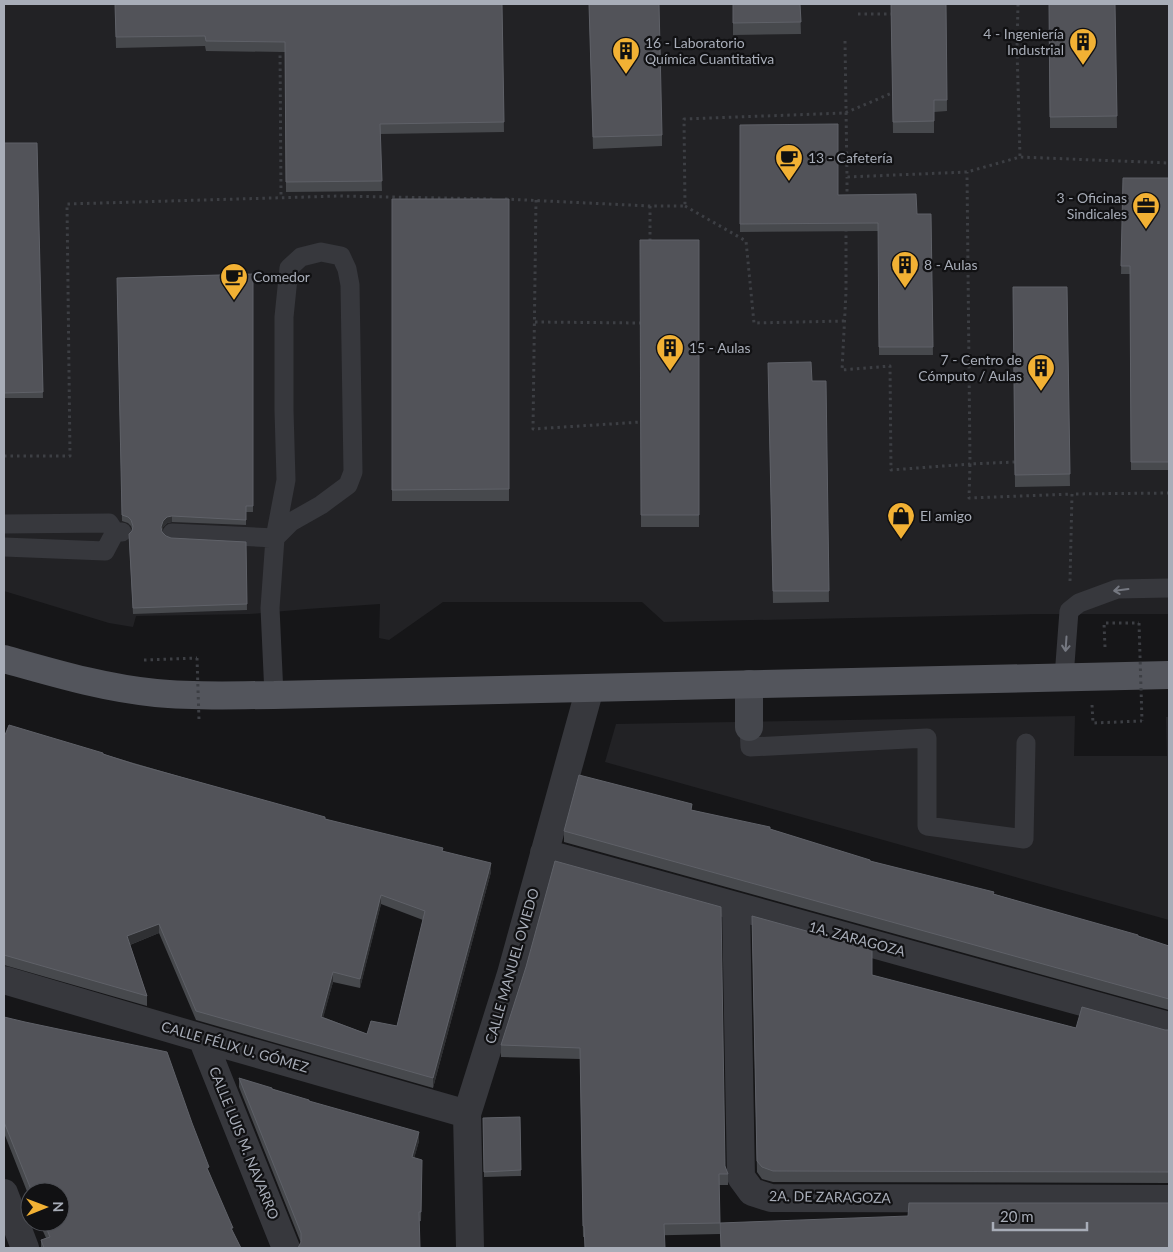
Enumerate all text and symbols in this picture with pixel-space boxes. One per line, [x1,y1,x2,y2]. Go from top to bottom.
place label: 4 - Ingeniería Industrial [983,25,1064,58]
building icon: 4 - Ingeniería Industrial [1068,27,1098,66]
place label: 16 - Laboratorio Química Cuantitativa [645,34,774,67]
building icon: 16 - Laboratorio Química Cuantitativa [611,36,641,75]
cafe icon: 13 - Cafetería [774,143,804,182]
place label: 13 - Cafetería [808,149,893,166]
place label: 3 - Oficinas Sindicales [1056,189,1127,222]
office icon: 3 - Oficinas Sindicales [1131,191,1161,230]
building icon: 8 - Aulas [890,250,920,289]
place label: 8 - Aulas [924,256,977,273]
cafe icon: Comedor [219,262,249,301]
place label: Comedor [253,268,310,285]
building icon: 15 - Aulas [655,333,685,372]
place label: 15 - Aulas [689,339,751,356]
place label: 7 - Centro de Cómputo / Aulas [918,351,1022,384]
building icon: 7 - Centro de Cómputo / Aulas [1026,353,1056,392]
shop icon: El amigo [886,501,916,540]
place label: El amigo [920,507,972,524]
one-way arrow [1113,585,1129,595]
one-way arrow [1062,636,1071,652]
street label: CALLE MANUEL OVIEDO [481,886,542,1046]
street label: 1A. ZARAGOZA [807,917,908,960]
street label: CALLE FÉLIX U. GÓMEZ [159,1017,311,1076]
street label: CALLE LUIS M. NAVARRO [206,1064,283,1222]
north arrow [20,1182,70,1232]
street label: 2A. DE ZARAGOZA [769,1187,892,1206]
scale bar [993,1200,1087,1232]
text: N [50,1201,67,1212]
text: 20 m [1000,1207,1034,1225]

